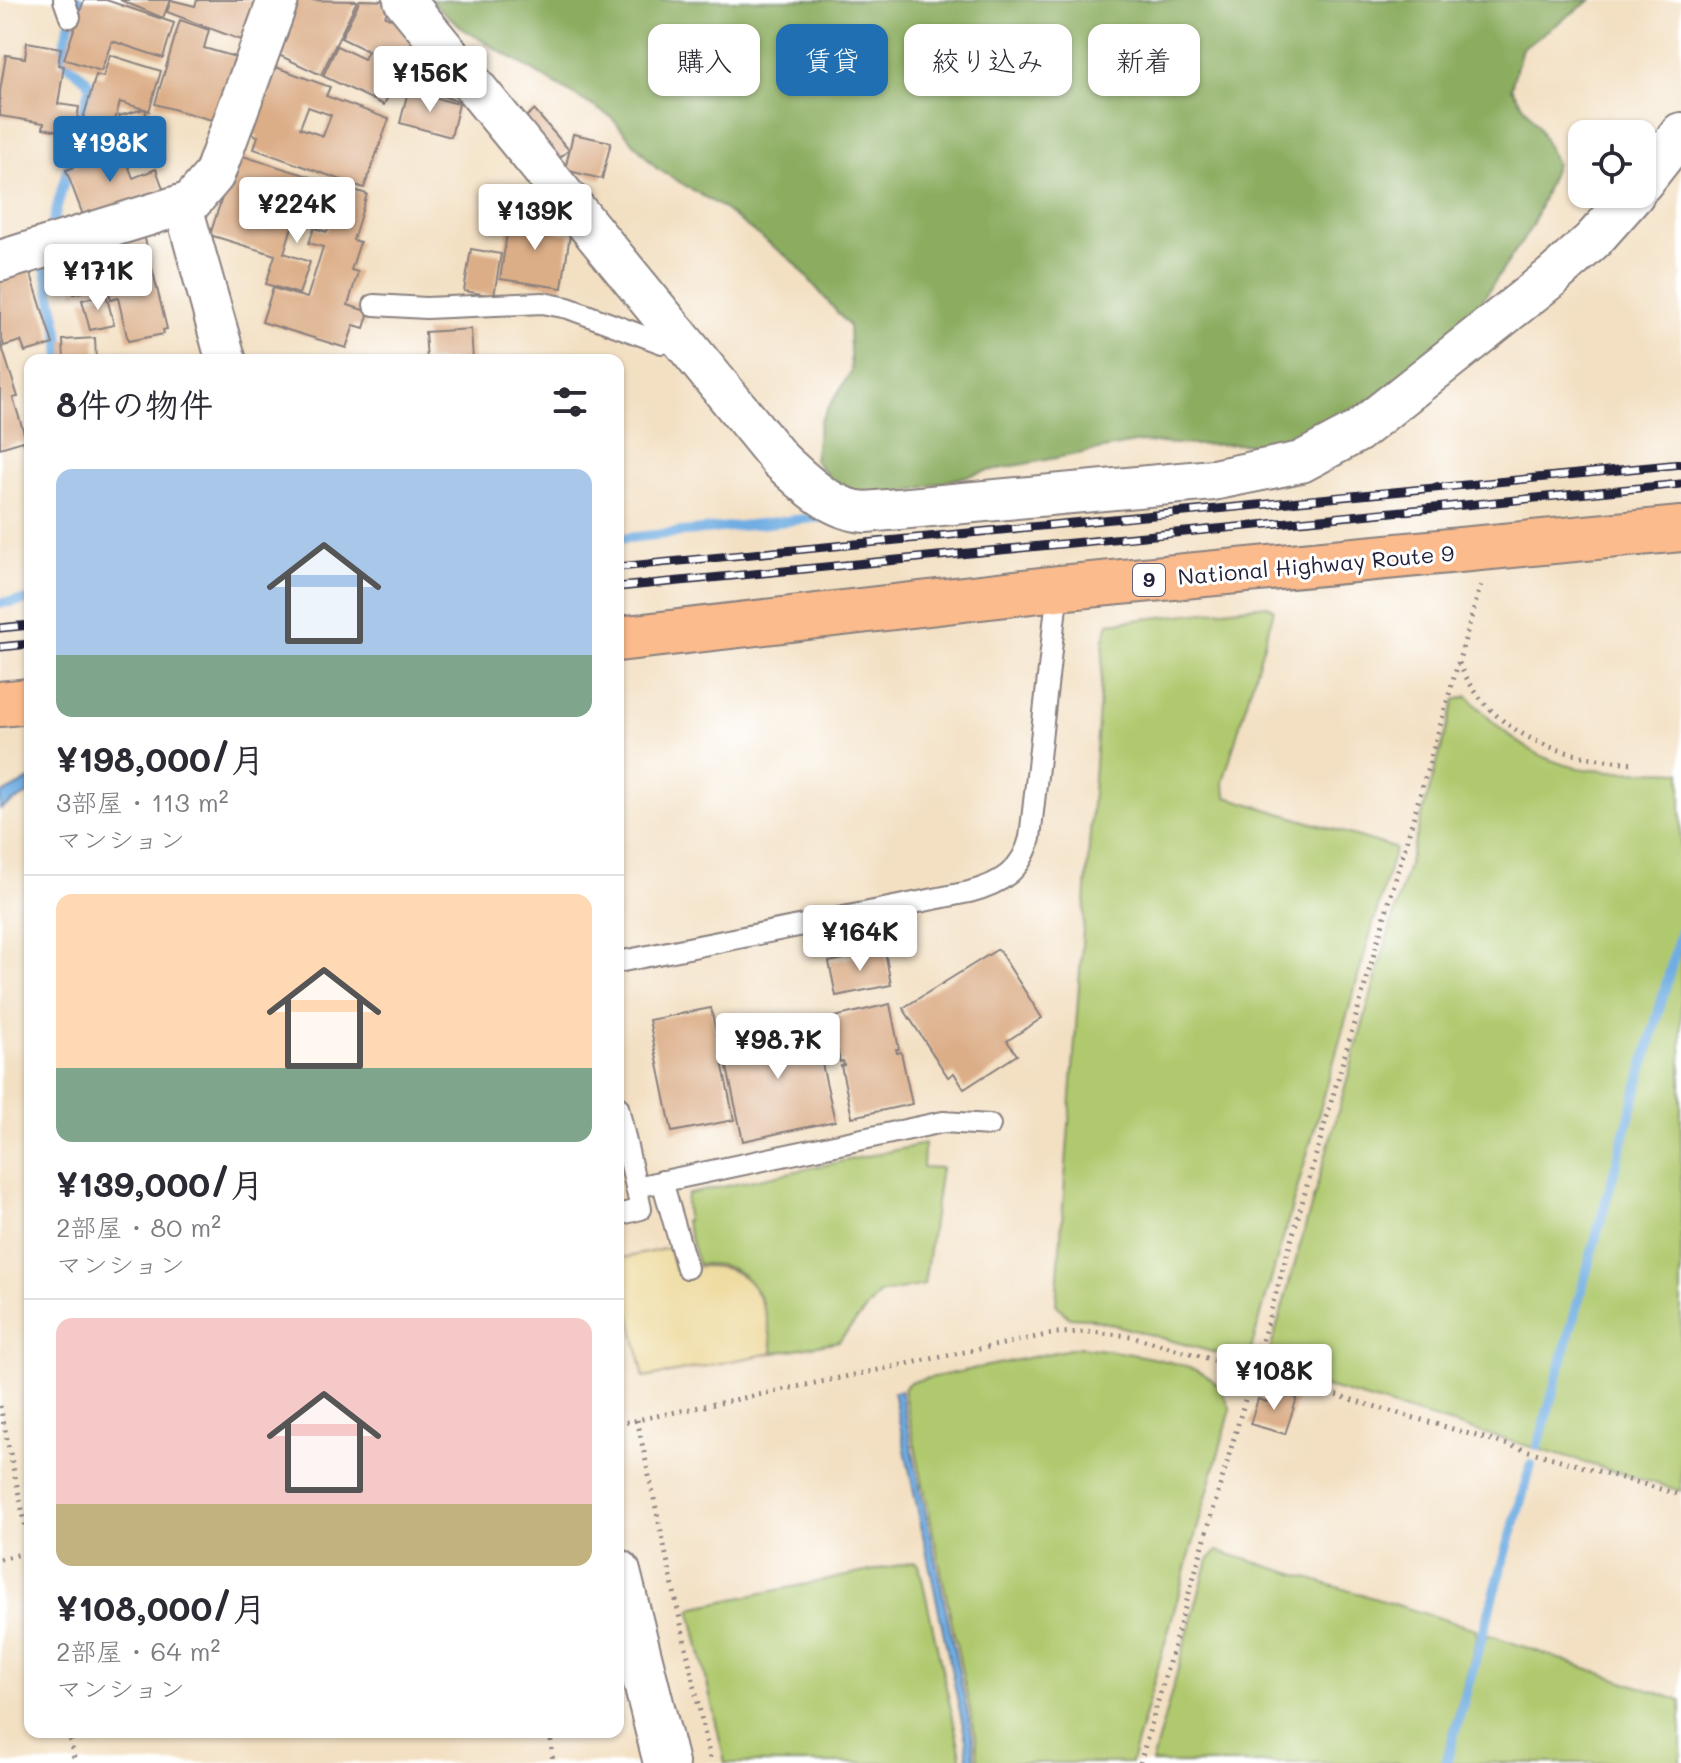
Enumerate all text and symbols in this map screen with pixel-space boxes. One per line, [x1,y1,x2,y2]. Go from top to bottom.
chip: 購入 [648,24,760,96]
chip: 賃貸 [776,24,888,96]
chip: 絞り込み [904,24,1072,96]
chip: 新着 [1088,24,1200,96]
pin: ¥156K [374,46,486,114]
text: ¥156K [392,55,468,89]
pin: ¥198K [54,116,166,184]
map controls [1568,120,1656,208]
button: locate [1568,120,1656,208]
text: ¥198K [71,125,149,159]
pin: ¥224K [241,177,353,245]
pin: ¥139K [479,184,591,252]
text: ¥224K [257,186,337,220]
text: ¥139K [497,193,573,227]
pin: ¥171K [42,244,154,312]
text: ¥171K [62,253,134,287]
icon: filters [548,380,592,424]
text: 8件の物件 [56,381,213,426]
icon: home [252,521,396,665]
street label: National Highway Route 9 [1177,538,1455,591]
road number: 9 [1133,564,1165,596]
text: ¥198,000/月 [56,736,265,781]
text: 3部屋 · 113 m² [56,785,229,819]
text: マンション [56,822,185,856]
pin: ¥164K [804,905,916,973]
text: ¥164K [821,914,899,948]
icon: home [252,946,396,1090]
pin: ¥98.7K [713,1013,843,1081]
text: ¥98.7K [734,1022,822,1056]
text: ¥139,000/月 [56,1161,264,1206]
text: 2部屋 · 80 m² [56,1210,221,1244]
text: マンション [56,1247,185,1281]
pin: ¥108K [1218,1344,1330,1412]
text: ¥108K [1235,1353,1313,1387]
icon: home [252,1370,396,1514]
text: ¥108,000/月 [56,1585,266,1630]
text: 2部屋 · 64 m² [56,1634,220,1668]
text: マンション [56,1671,185,1705]

